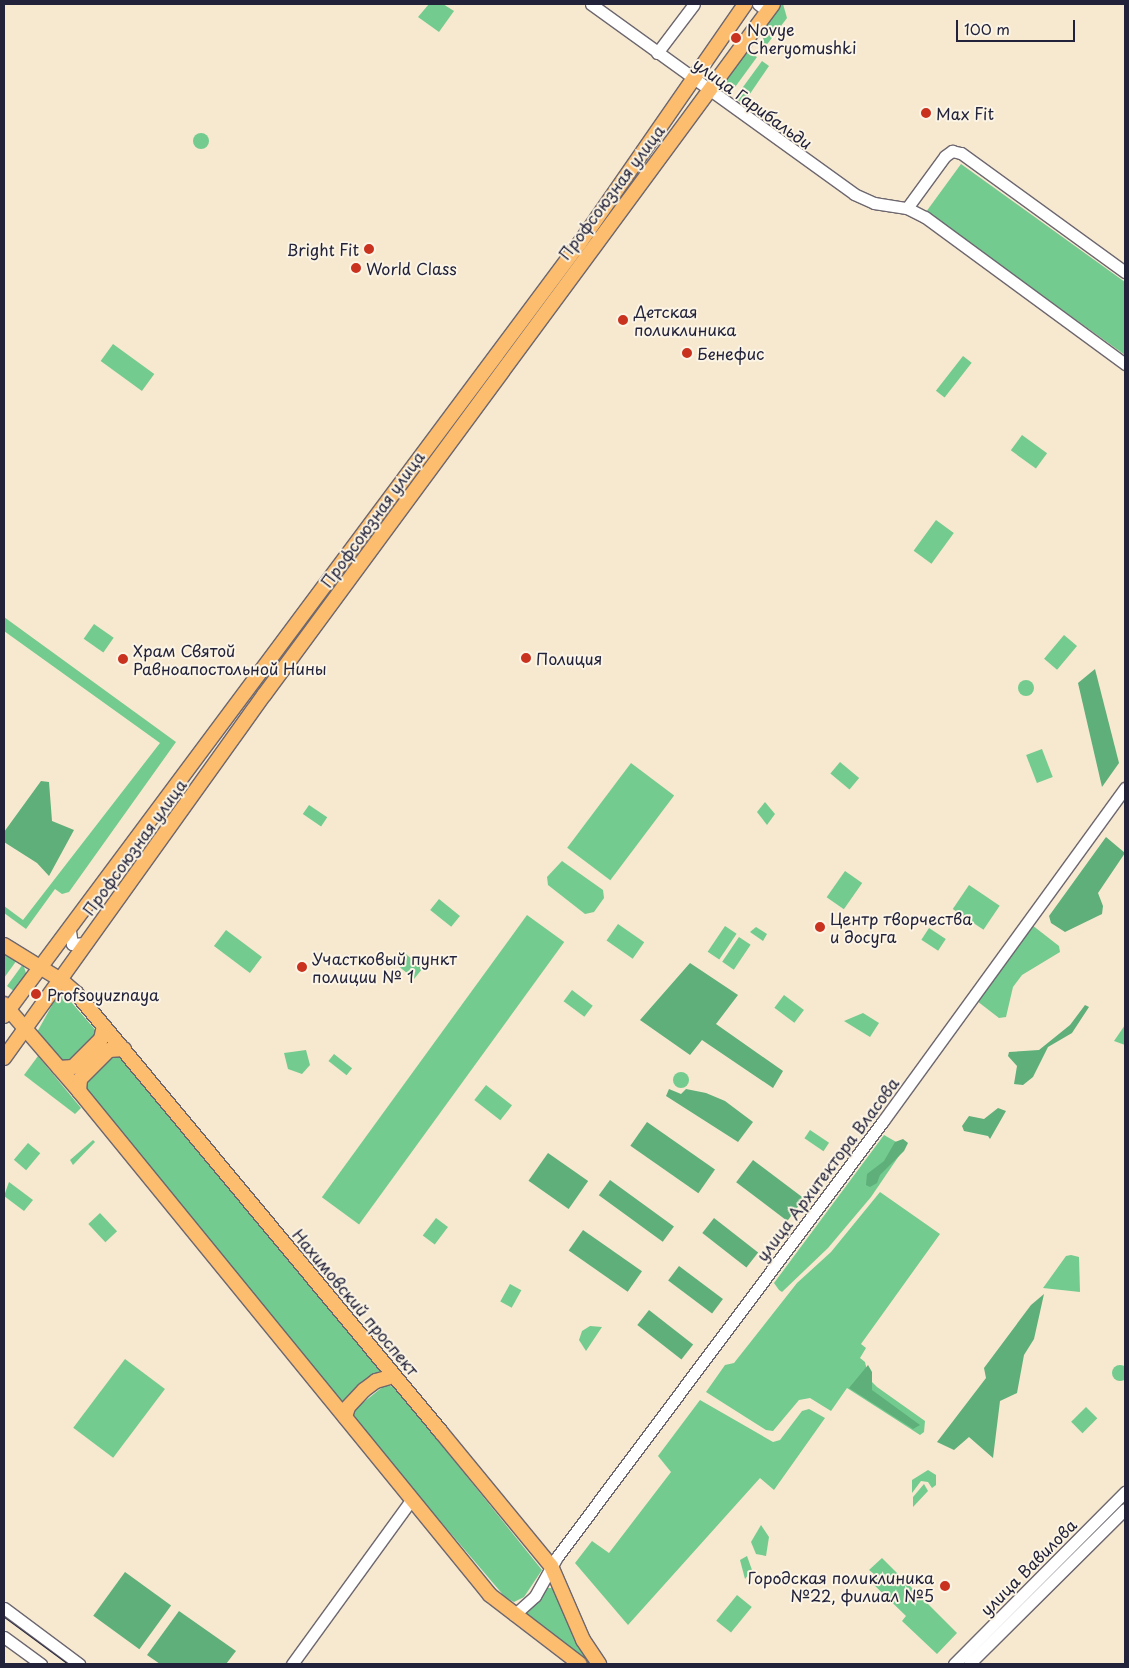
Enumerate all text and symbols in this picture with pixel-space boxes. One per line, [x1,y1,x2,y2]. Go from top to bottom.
scale bar [959,10,1078,42]
text: 100 m [964,17,1010,40]
place label: Novye Cheryomushki [747,19,856,57]
marker: Novye Cheryomushki [729,31,743,45]
street label: улица Гарибальди [690,53,816,153]
place label: Max Fit [936,103,995,123]
marker: Max Fit [920,107,932,119]
street label: Профсоюзная улица [554,121,668,263]
place label: Bright Fit [285,239,359,259]
marker: Bright Fit [363,243,375,255]
place label: World Class [366,258,458,278]
marker: World Class [350,262,362,274]
place label: Детская поликлиника [634,301,736,339]
marker: Детская поликлиника [616,313,630,327]
place label: Бенефис [697,343,764,363]
marker: Бенефис [681,347,693,359]
street label: Профсоюзная улица [316,447,428,591]
place label: Храм Святой Равноапостольной Нины [133,640,327,678]
place label: Полиция [536,648,602,668]
marker: Полиция [520,652,532,664]
marker: Храм Святой Равноапостольной Нины [117,653,129,665]
street label: Профсоюзная улица [78,775,190,919]
place label: Центр творчества и досуга [830,908,973,946]
marker: Центр творчества и досуга [814,921,826,933]
place label: Участковый пункт полиции № 1 [312,948,457,986]
marker: Участковый пункт полиции № 1 [296,961,308,973]
place label: Profsoyuznaya [47,984,159,1004]
marker: Profsoyuznaya [29,987,43,1001]
street label: улица Архитектора Власова [751,1073,903,1265]
street label: Нахимовский проспект [289,1225,423,1379]
street label: улица Вавилова [976,1515,1080,1619]
place label: Городская поликлиника №22, филиал №5 [747,1567,934,1605]
marker: Городская поликлиника №22, филиал №5 [938,1579,952,1593]

